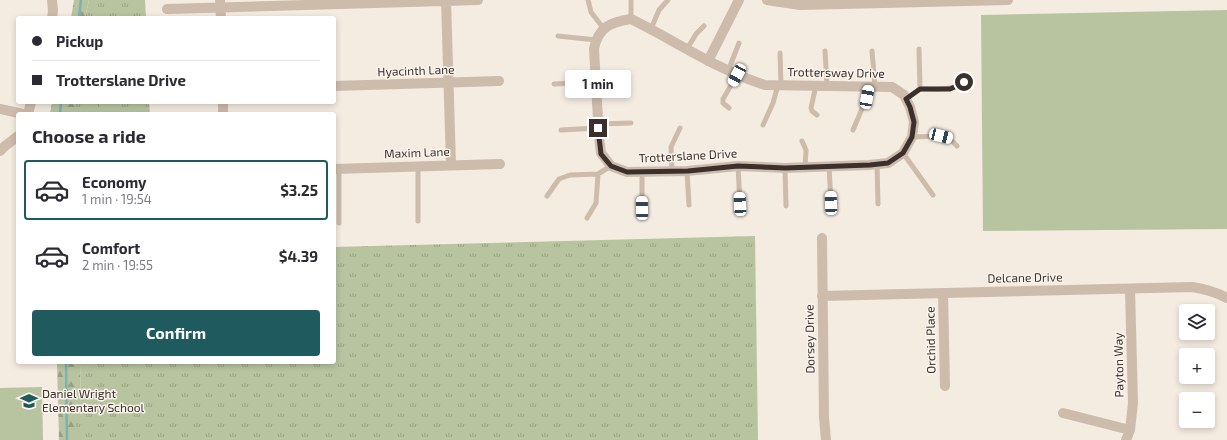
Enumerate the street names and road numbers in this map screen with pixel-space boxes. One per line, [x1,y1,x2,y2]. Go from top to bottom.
street label: Hyacinth Lane [377,62,455,78]
street label: Trottersway Drive [787,64,885,80]
street label: Maxim Lane [384,144,450,160]
street label: Trotterslane Drive [638,145,738,165]
street label: Delcane Drive [987,269,1063,285]
street label: Dorsey Drive [801,304,817,374]
street label: Orchid Place [922,306,938,374]
street label: Payton Way [1110,332,1126,398]

